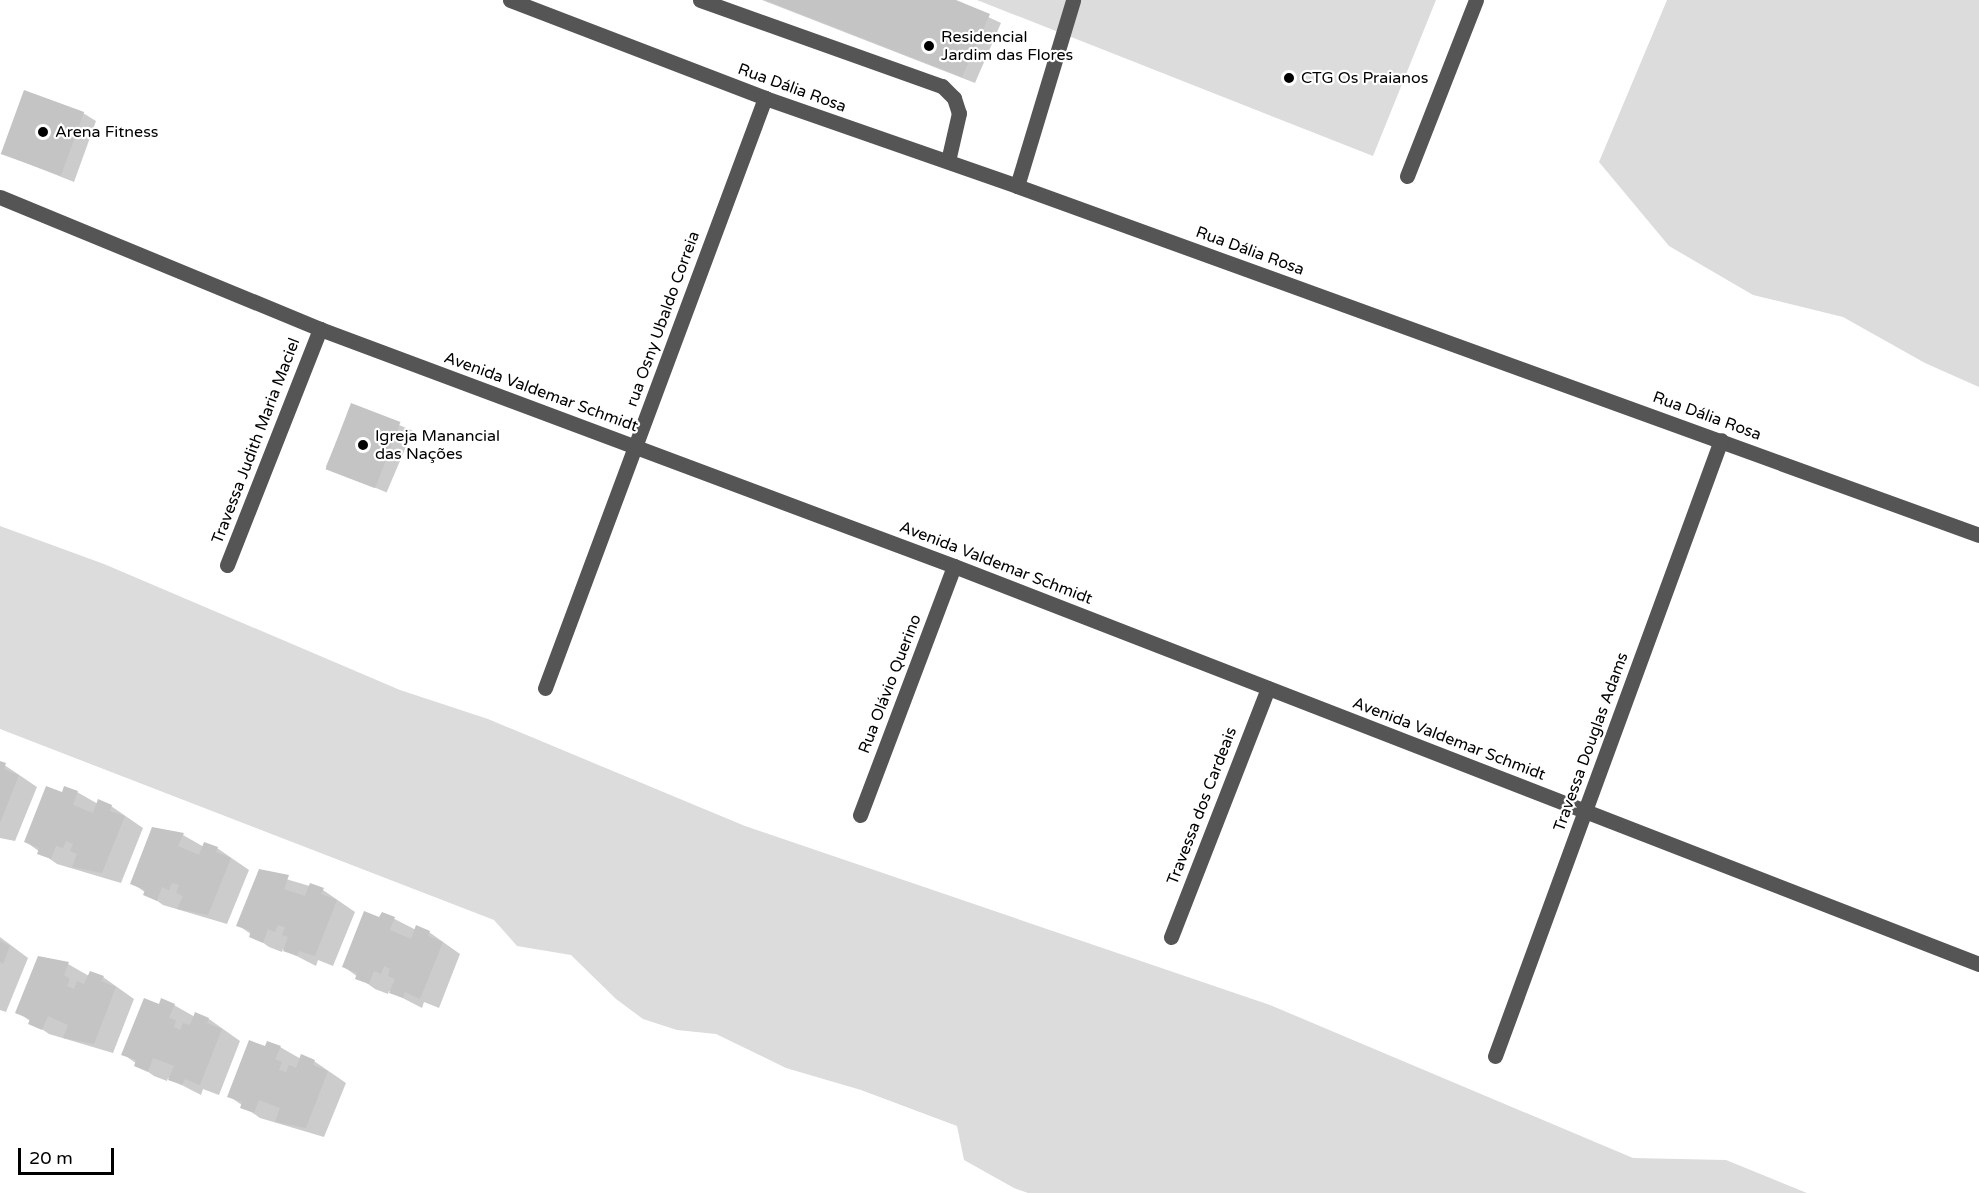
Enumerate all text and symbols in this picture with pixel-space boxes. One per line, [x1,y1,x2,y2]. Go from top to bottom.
place label: Residencial Jardim das Flores [941,27,1073,65]
marker: Residencial Jardim das Flores [922,39,936,53]
street label: Rua Dália Rosa [735,59,849,117]
place label: CTG Os Praianos [1301,68,1428,88]
marker: CTG Os Praianos [1282,71,1296,85]
place label: Arena Fitness [55,122,158,142]
marker: Arena Fitness [36,125,50,139]
street label: Rua Dália Rosa [1193,222,1307,280]
street label: rua Osny Ubaldo Correia [622,229,704,409]
street label: Travessa Judith Maria Maciel [208,335,304,547]
street label: Avenida Valdemar Schmidt [441,348,641,436]
street label: Rua Dália Rosa [1650,387,1764,445]
place label: Igreja Manancial das Nações [375,426,500,464]
marker: Igreja Manancial das Nações [356,438,370,452]
street label: Avenida Valdemar Schmidt [897,517,1095,609]
street label: Rua Olávio Querino [855,612,925,756]
street label: Travessa Douglas Adams [1550,650,1632,834]
street label: Avenida Valdemar Schmidt [1350,693,1548,785]
street label: Travessa dos Cardeais [1163,725,1241,887]
scale bar [21,1136,117,1174]
text: 20 m [29,1147,73,1169]

